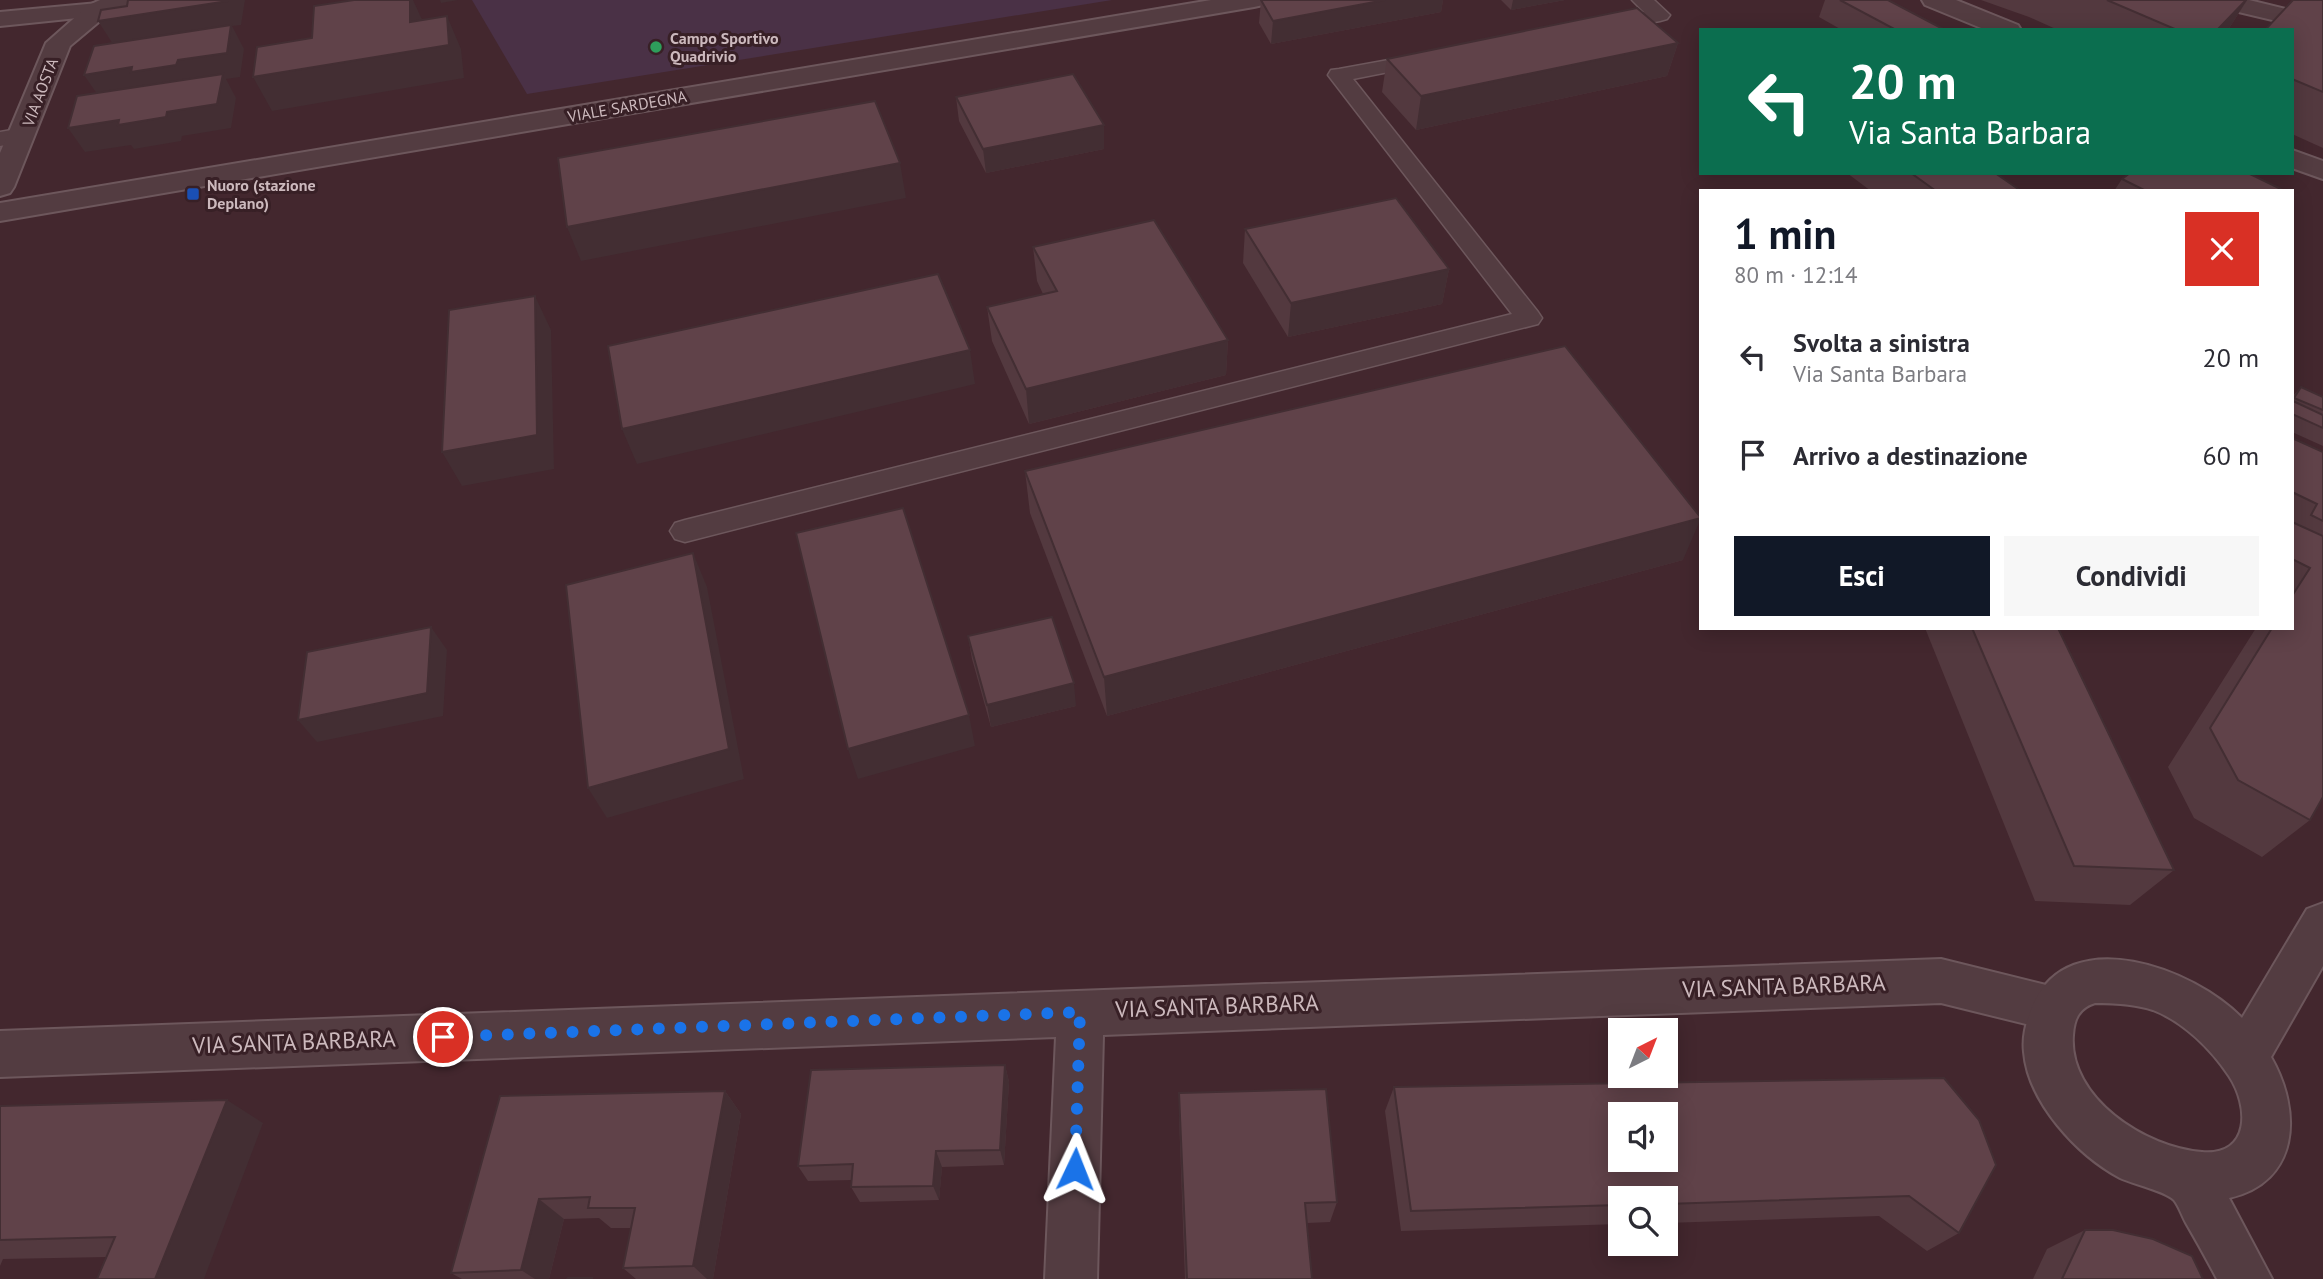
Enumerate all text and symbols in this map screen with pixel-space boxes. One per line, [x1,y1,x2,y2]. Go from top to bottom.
place label: Campo Sportivo Quadrivio [670,28,779,66]
marker: Campo Sportivo Quadrivio [648,39,664,55]
text: 20 m [1849,49,1956,113]
street label: VIA AOSTA [17,54,62,130]
icon: left [1734,56,1825,147]
street label: VIALE SARDEGNA [565,86,689,126]
text: Via Santa Barbara [1849,111,2091,153]
place label: Nuoro (stazione Deplano) [207,175,316,213]
marker: Nuoro (stazione Deplano) [185,186,201,202]
text: 1 min [1734,206,1836,261]
button: close [2185,212,2259,286]
text: 80 m · 12:14 [1734,260,1858,289]
text: Svolta a sinistra [1793,326,1970,359]
icon: left [1734,338,1772,376]
text: 20 m [2203,341,2259,374]
text: Via Santa Barbara [1793,359,1967,388]
icon: arrive [1734,436,1772,474]
text: Arrivo a destinazione [1793,439,2028,472]
text: 60 m [2203,439,2259,472]
button: Esci [1734,536,1990,616]
button: Condividi [2004,536,2259,616]
street label: VIA SANTA BARBARA [1681,967,1887,1004]
street label: VIA SANTA BARBARA [1114,987,1320,1024]
pin [413,1007,473,1067]
icon: arrive [424,1018,462,1056]
north arrow [1608,1018,1678,1088]
map controls [1608,1018,1678,1256]
street label: VIA SANTA BARBARA [191,1023,397,1060]
button: sound [1608,1102,1678,1172]
position arrow [1038,1132,1112,1206]
button: search [1608,1186,1678,1256]

